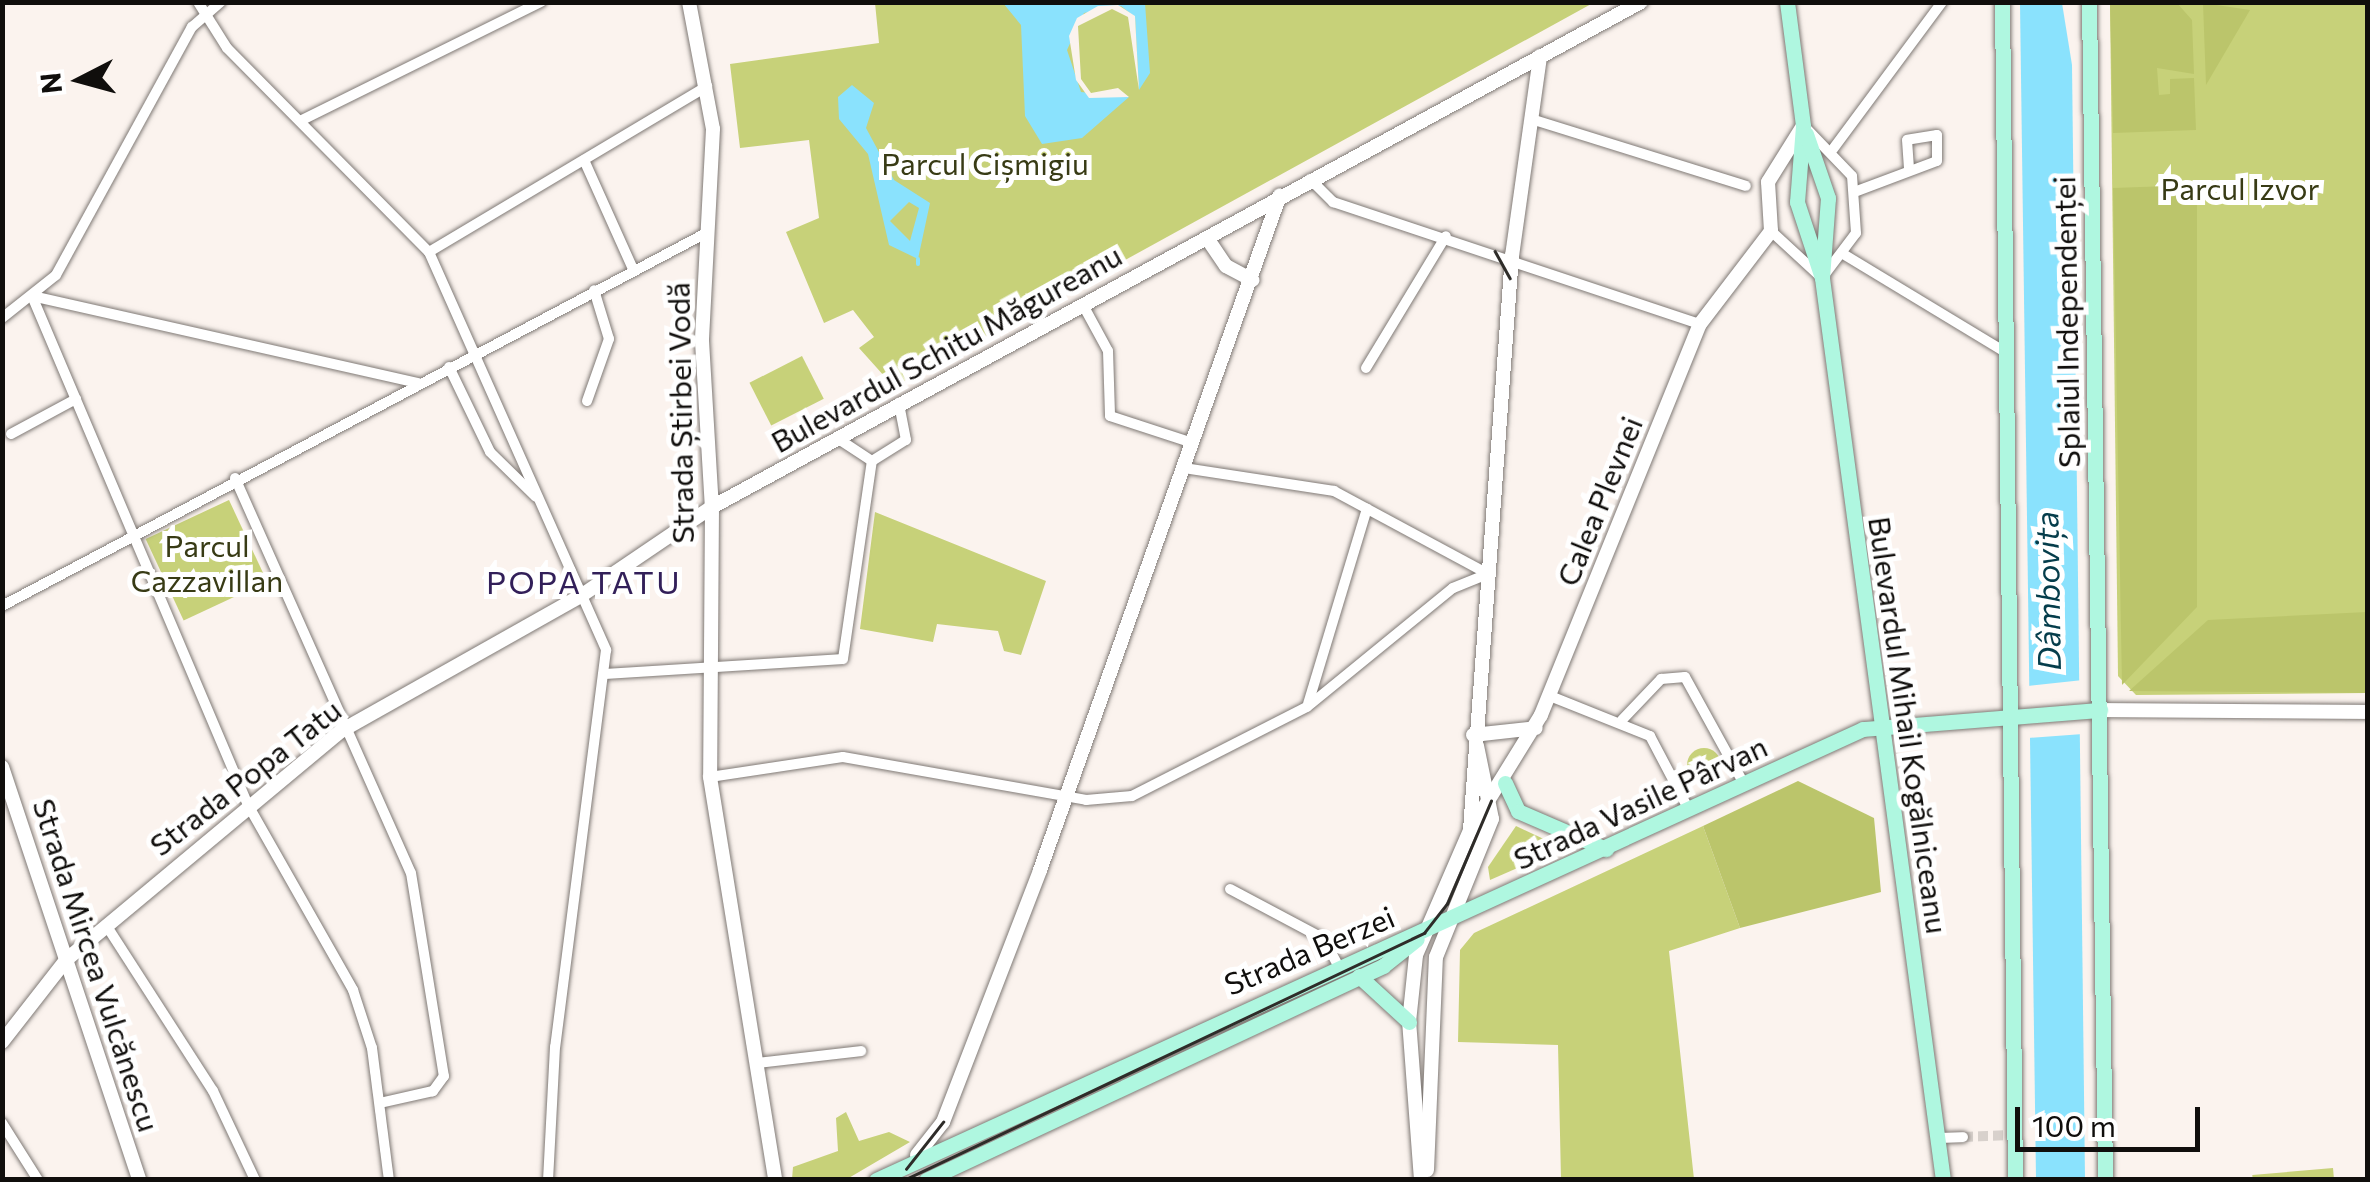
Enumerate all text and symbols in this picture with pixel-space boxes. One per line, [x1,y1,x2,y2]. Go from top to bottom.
north arrow [30,30,130,130]
text: N [32,71,68,95]
park label: Parcul Cișmigiu [881,145,1089,181]
park label: Parcul Izvor [2161,170,2319,206]
street label: Splaiul Independenței [2045,176,2087,468]
street label: Bulevardul Schitu Măgureanu [765,237,1127,459]
street label: Strada Știrbei Vodă [660,282,700,544]
street label: Calea Plevnei [1549,411,1649,591]
water label: Dâmbovița [2026,511,2068,671]
street label: Bulevardul Mihail Kogălniceanu [1862,514,1956,936]
park label: Parcul Cazzavillan [131,527,283,598]
district label: POPA TATU [486,562,682,600]
street label: Strada Popa Tatu [142,691,348,863]
street label: Strada Vasile Pârvan [1508,728,1772,876]
street label: Strada Mircea Vulcănescu [26,794,168,1136]
street label: Strada Berzei [1219,898,1399,1002]
scale bar [2020,1087,2205,1149]
text: 100 m [2032,1106,2116,1143]

